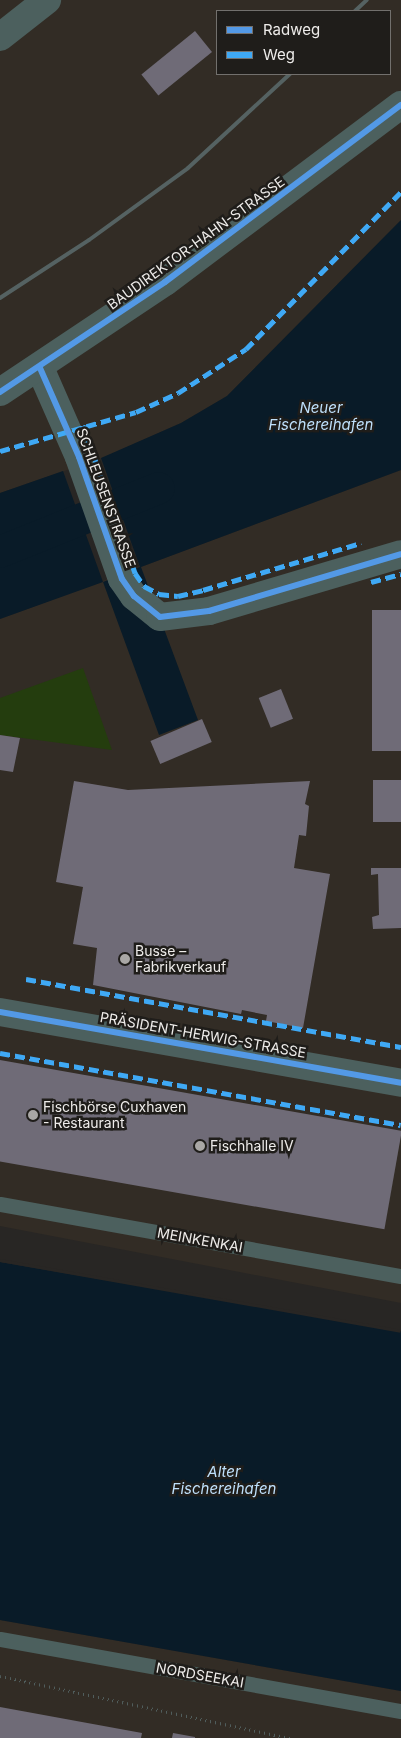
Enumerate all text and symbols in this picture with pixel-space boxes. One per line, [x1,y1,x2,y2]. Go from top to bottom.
legend [216,10,391,75]
text: Radweg [263,20,320,39]
text: Weg [263,45,295,64]
street label: BAUDIREKTOR-HAHN-STRASSE [104,173,288,313]
water label: Neuer Fischereihafen [269,398,373,433]
street label: SCHLEUSENSTRASSE [73,426,139,570]
place label: Busse – Fabrikverkauf [135,943,226,976]
marker: Busse – Fabrikverkauf [119,953,131,965]
street label: PRÄSIDENT-HERWIG-STRASSE [99,1009,307,1061]
place label: Fischbörse Cuxhaven - Restaurant [43,1099,186,1132]
marker: Fischbörse Cuxhaven - Restaurant [27,1109,39,1121]
place label: Fischhalle IV [210,1138,294,1154]
marker: Fischhalle IV [194,1140,206,1152]
street label: MEINKENKAI [156,1224,244,1256]
water label: Alter Fischereihafen [172,1462,276,1497]
street label: NORDSEEKAI [155,1659,245,1691]

